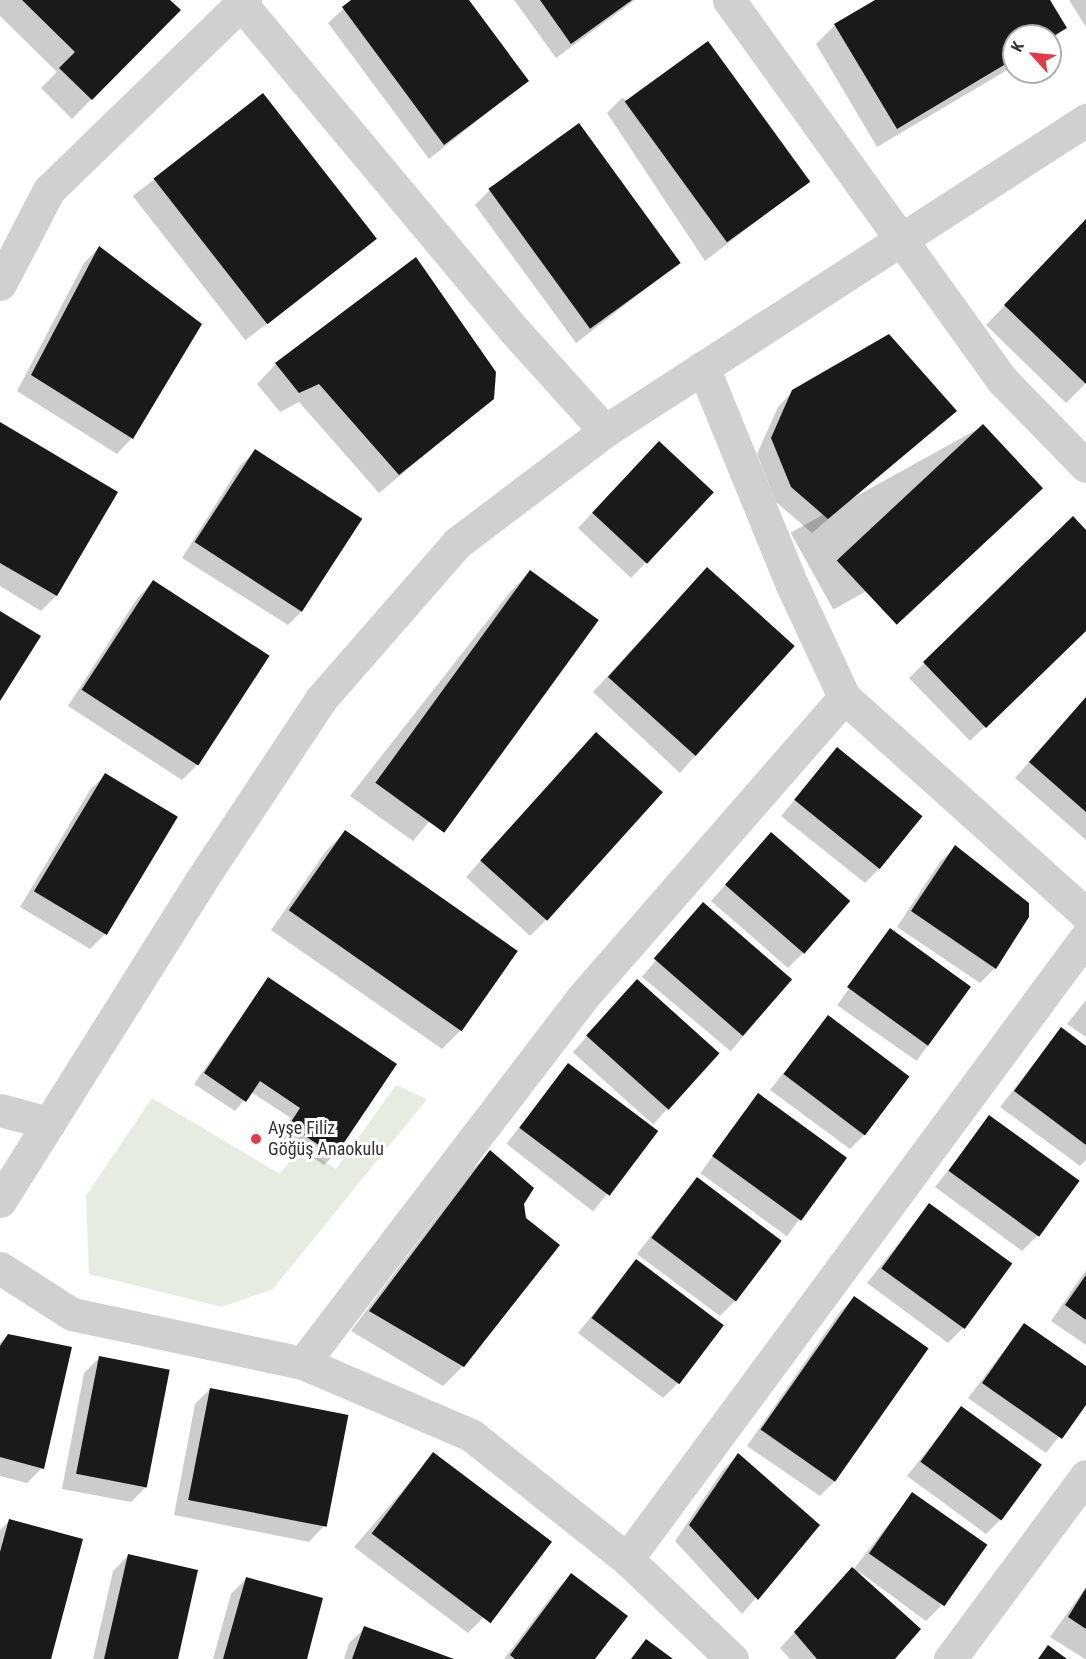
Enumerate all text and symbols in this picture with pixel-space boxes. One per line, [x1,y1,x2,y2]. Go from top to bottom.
north arrow [1002,24,1062,84]
text: K [1007,38,1028,55]
place label: Ayşe Filiz Göğüş Anaokulu [268,1118,384,1160]
marker: Ayşe Filiz Göğüş Anaokulu [249,1132,263,1146]

